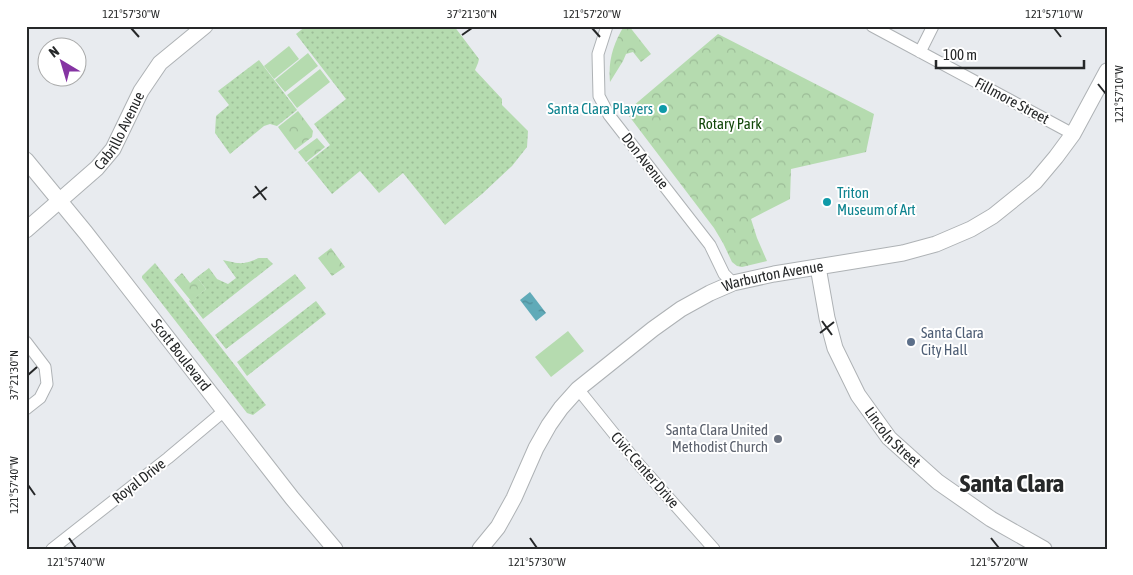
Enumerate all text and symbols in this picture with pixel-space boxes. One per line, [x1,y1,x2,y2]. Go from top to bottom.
text: 121°57'30"W [102,7,160,21]
text: 37°21'30"N [447,7,497,21]
text: 121°57'20"W [563,7,621,21]
text: 121°57'10"W [1025,7,1083,21]
north arrow [38,38,88,88]
scale bar [936,38,1083,70]
text: N [46,43,62,61]
text: 100 m [943,46,977,63]
text: 121°57'10"W [1112,65,1126,123]
street label: Fillmore Street [972,74,1052,127]
street label: Cabrillo Avenue [90,89,147,173]
place label: Santa Clara Players [547,100,653,117]
marker: Santa Clara Players [657,103,669,115]
park label: Rotary Park [698,115,762,132]
street label: Don Avenue [618,129,673,192]
place label: Triton Museum of Art [837,184,916,218]
marker: Triton Museum of Art [821,196,833,208]
street label: Warburton Avenue [719,257,825,295]
street label: Scott Boulevard [148,315,214,394]
place label: Santa Clara City Hall [921,324,984,358]
marker: Santa Clara City Hall [905,336,917,348]
text: 37°21'30"N [7,350,21,400]
street label: Lincoln Street [862,404,924,470]
place label: Santa Clara United Methodist Church [666,421,768,455]
street label: Civic Center Drive [608,428,683,511]
marker: Santa Clara United Methodist Church [772,433,784,445]
street label: Royal Drive [109,455,169,507]
text: 121°57'40"W [7,456,21,514]
district label: Santa Clara [960,469,1064,497]
text: 121°57'40"W [47,555,105,569]
text: 121°57'30"W [508,555,566,569]
text: 121°57'20"W [970,555,1028,569]

